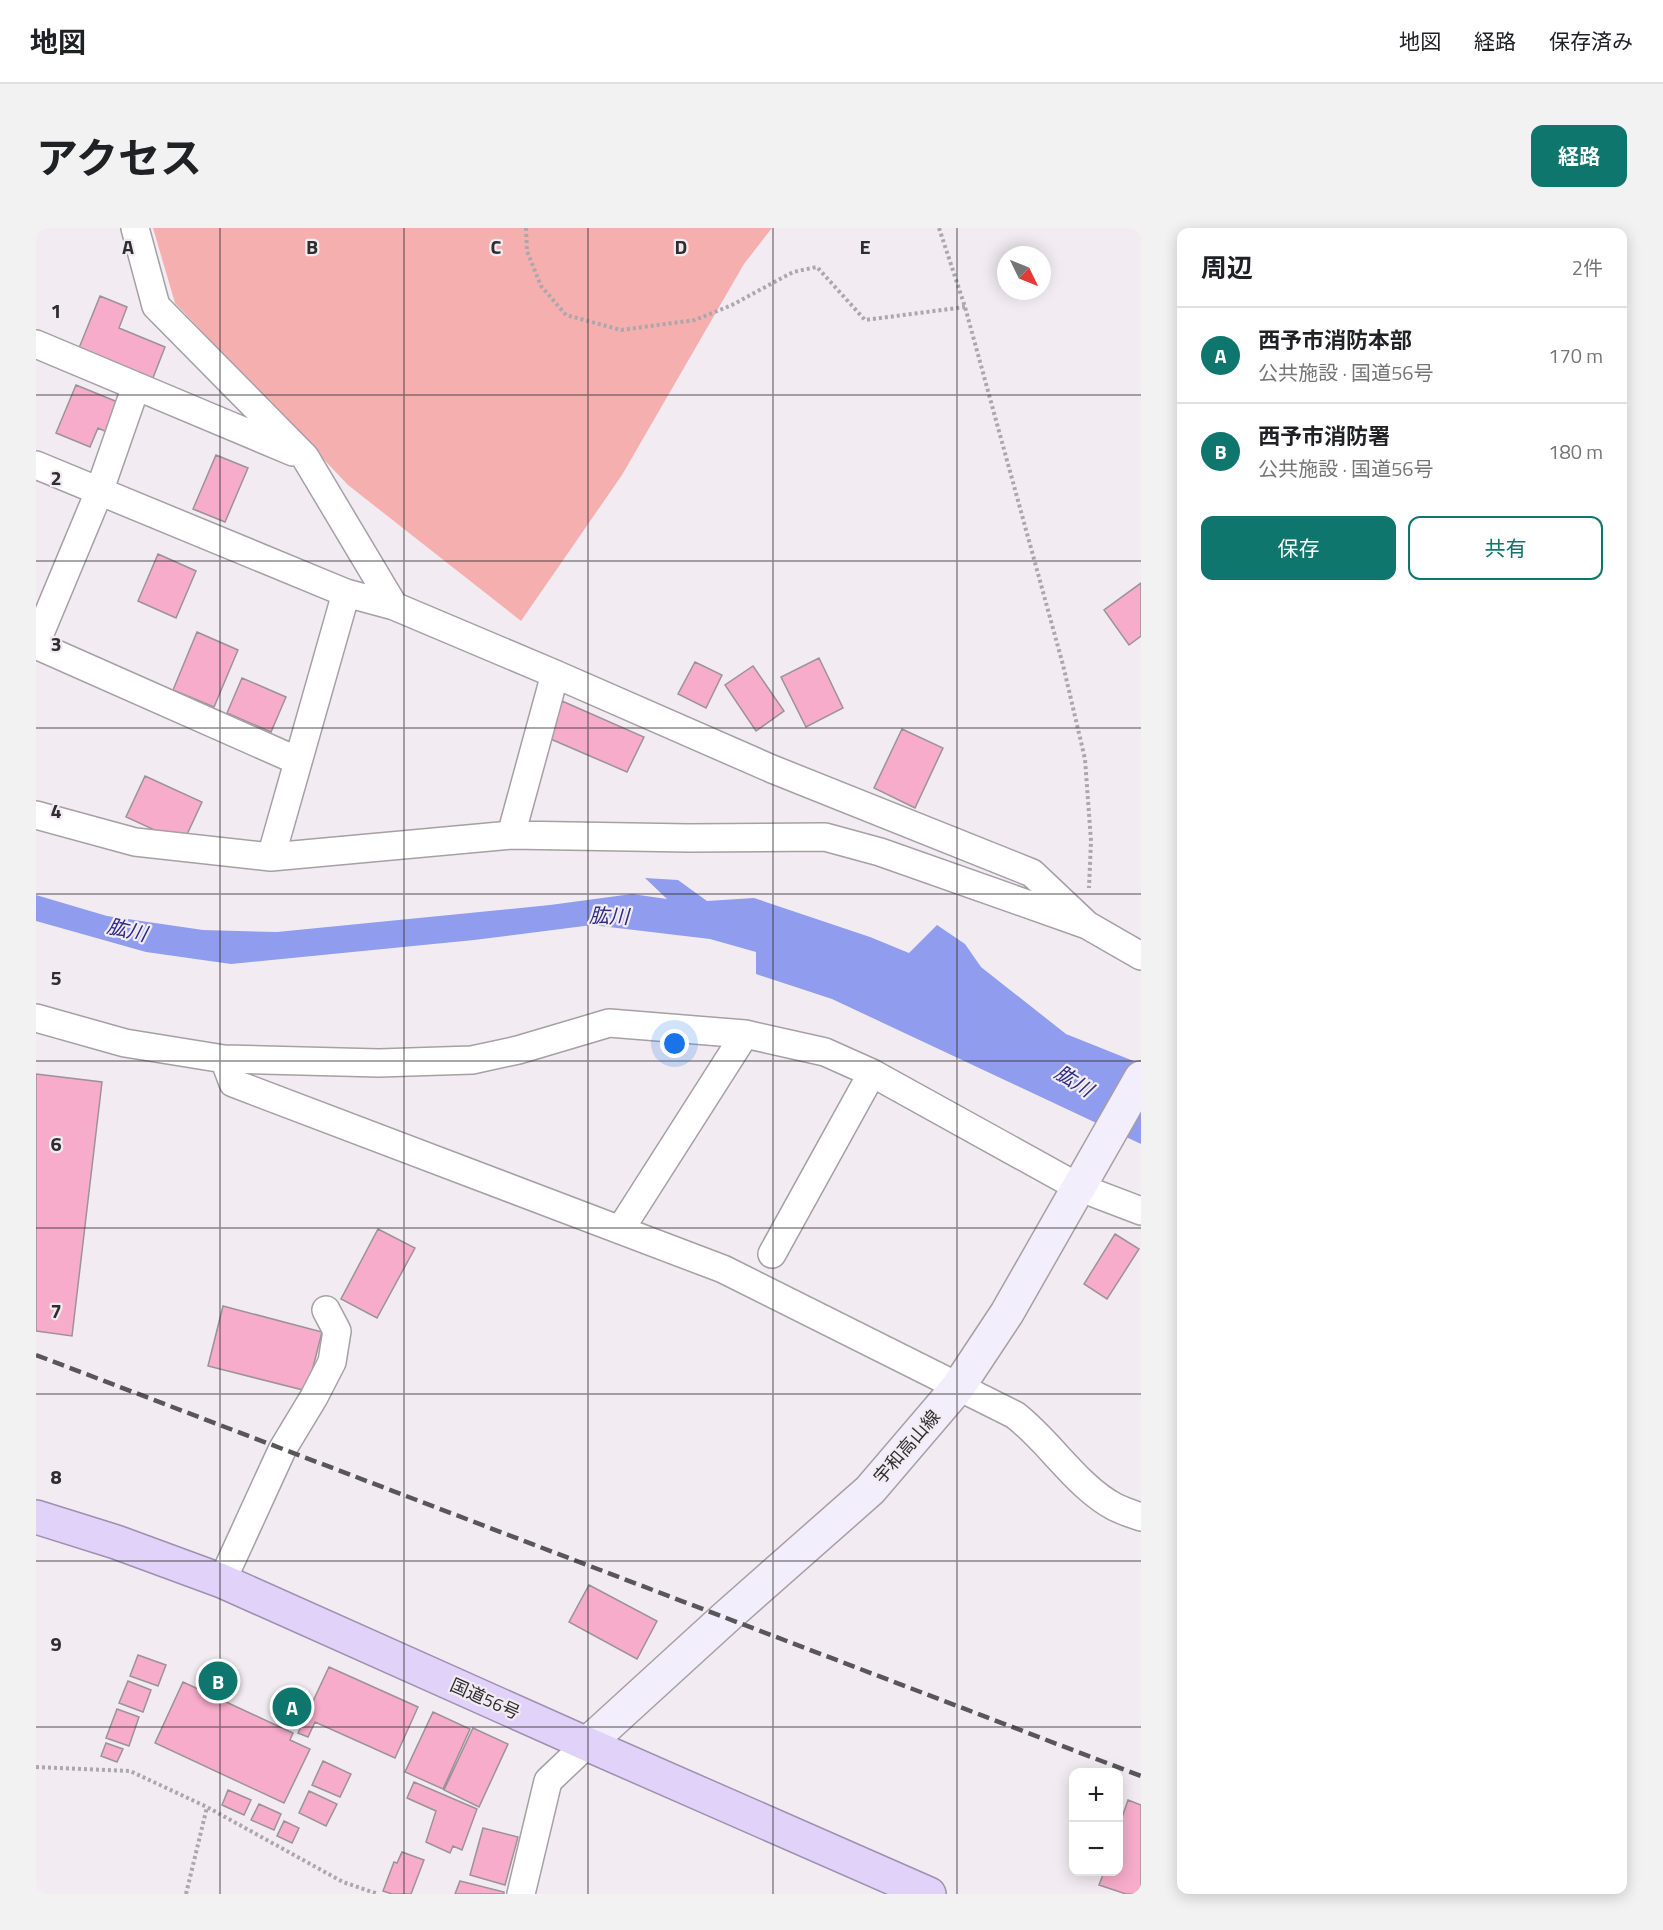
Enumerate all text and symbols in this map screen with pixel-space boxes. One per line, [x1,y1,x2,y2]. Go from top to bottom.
text: 地図 [30,20,86,63]
text: 地図 [1399,25,1441,57]
text: 経路 [1474,25,1516,57]
text: 保存済み [1549,25,1633,57]
text: アクセス [36,125,202,189]
button: 経路 [1531,125,1627,187]
text: A [122,231,134,262]
text: B [306,231,318,262]
text: C [491,231,502,262]
text: D [675,231,687,262]
text: E [859,231,871,262]
north arrow [997,246,1051,300]
text: 周辺 [1201,248,1253,287]
text: 2件 [1572,252,1603,283]
text: 1 [50,295,62,326]
text: 西予市消防本部 [1258,323,1412,357]
text: A [1214,340,1227,371]
text: 170 m [1548,340,1603,371]
text: 公共施設 · 国道56号 [1258,357,1434,388]
text: 西予市消防署 [1258,419,1390,453]
text: B [1214,436,1227,467]
text: 180 m [1548,436,1603,467]
text: 公共施設 · 国道56号 [1258,453,1434,484]
text: 2 [50,462,62,493]
button: 保存 [1201,516,1396,580]
button: 共有 [1408,516,1603,580]
text: 3 [50,628,62,659]
text: 4 [50,795,62,826]
water label: 肱川 [588,899,632,932]
water label: 肱川 [104,910,152,950]
text: 5 [50,962,62,993]
your location [660,1029,689,1058]
water label: 肱川 [1049,1057,1101,1105]
text: 6 [50,1128,62,1159]
text: 7 [50,1295,62,1326]
street label: 宇和高山線 [867,1404,946,1489]
text: 8 [50,1461,62,1492]
text: 9 [50,1628,62,1659]
pin: B [198,1658,237,1704]
street label: 国道56号 [446,1671,525,1726]
pin: A [272,1684,312,1730]
map controls [1069,1768,1123,1876]
button: + [1069,1768,1123,1822]
button: − [1069,1822,1123,1876]

